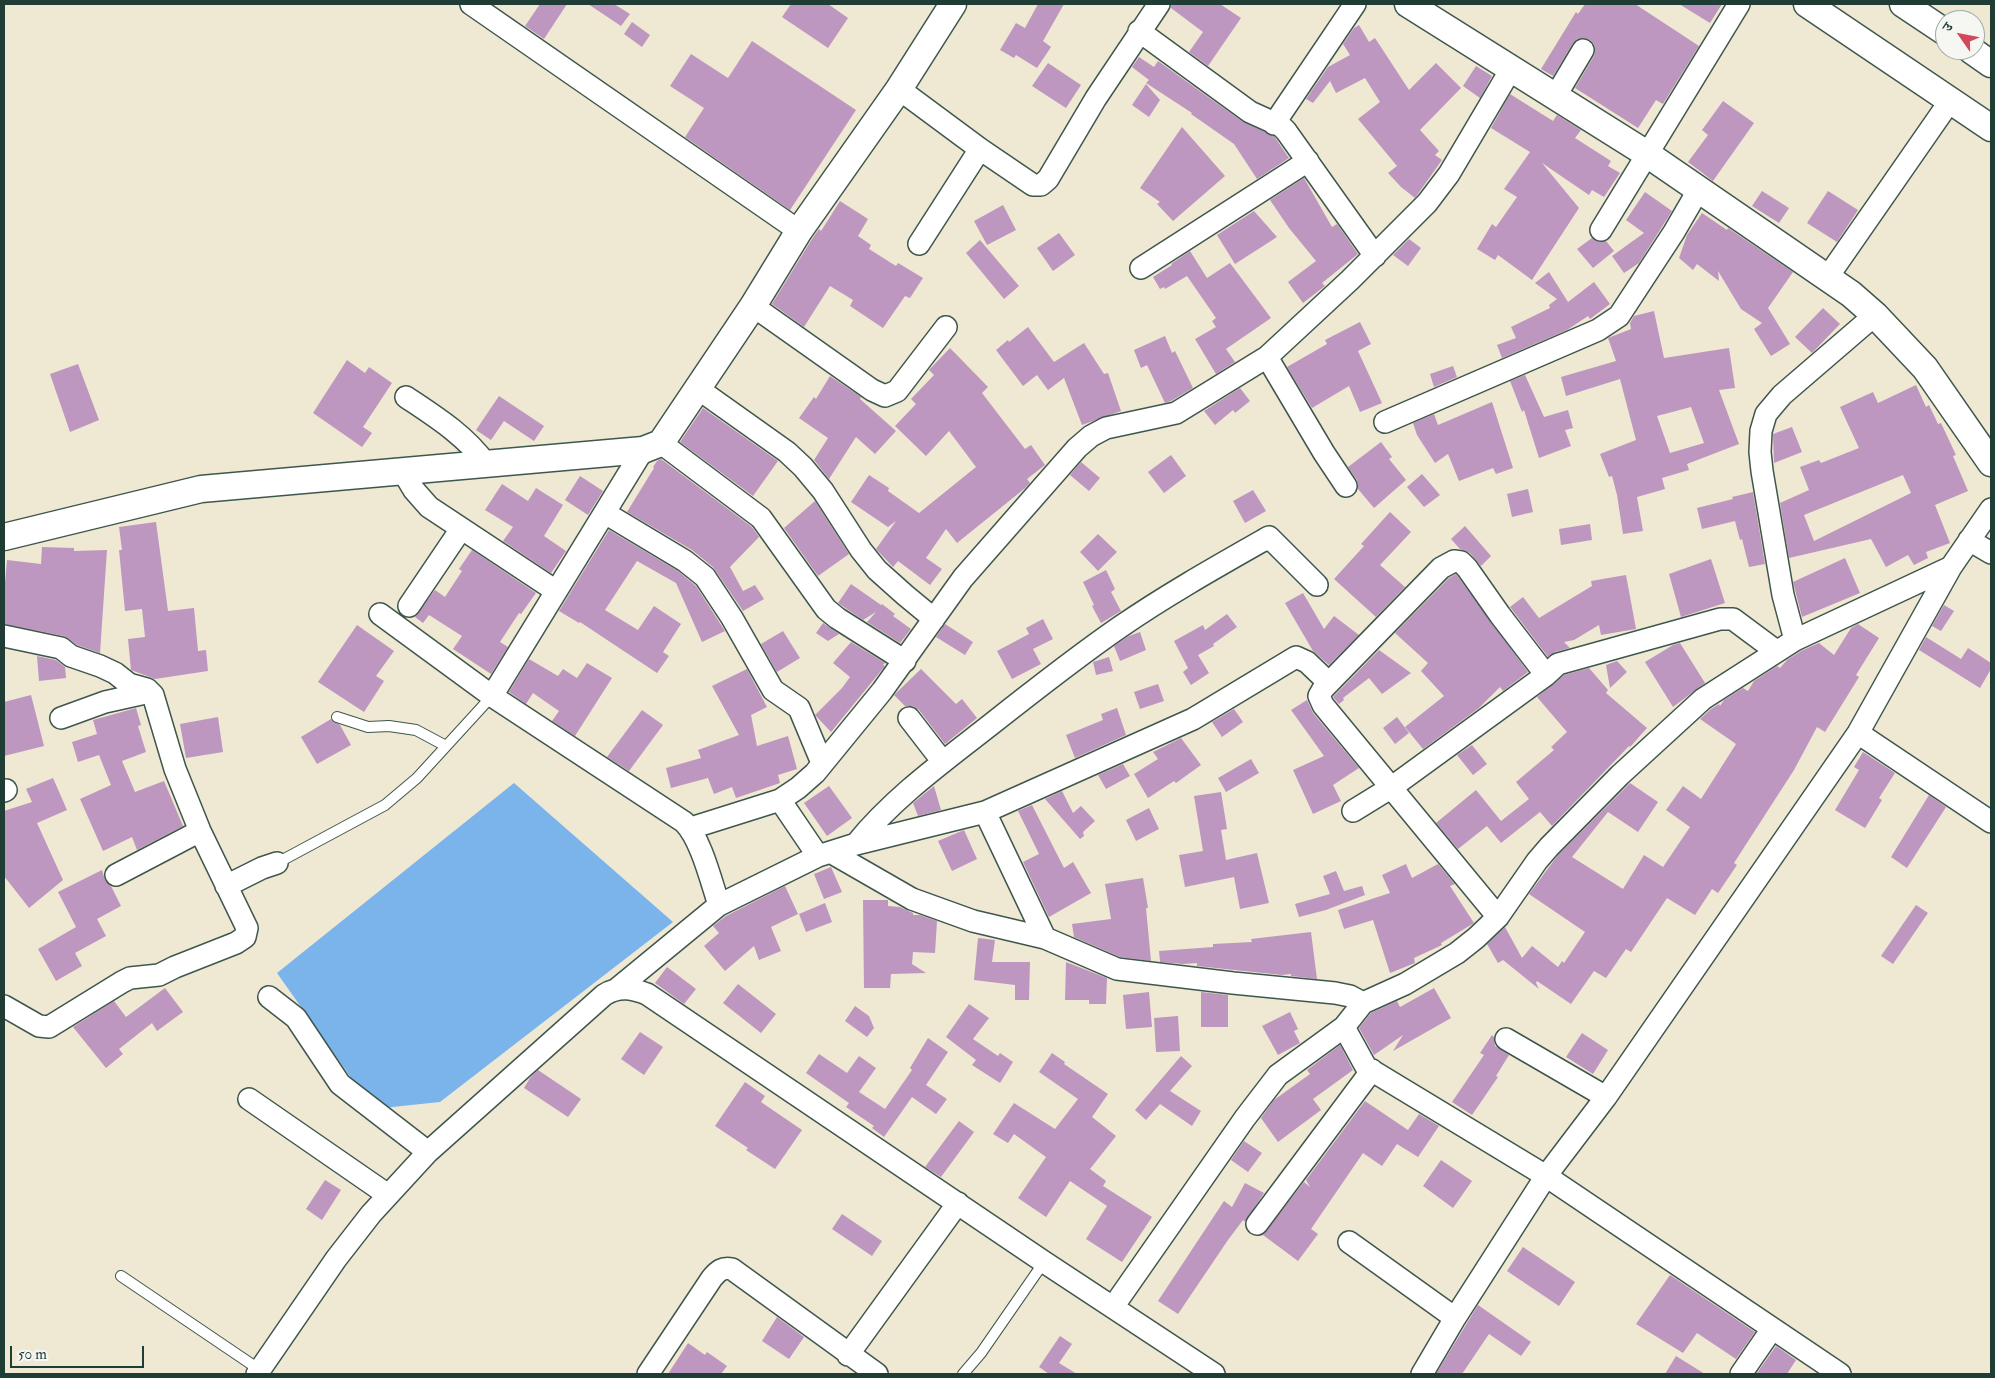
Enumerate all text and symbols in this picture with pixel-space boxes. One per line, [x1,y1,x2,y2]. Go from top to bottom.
north arrow [1935,10,1985,60]
text: उ [1939,19,1957,35]
scale bar [12,1336,146,1368]
text: 50 m [18,1345,47,1364]

